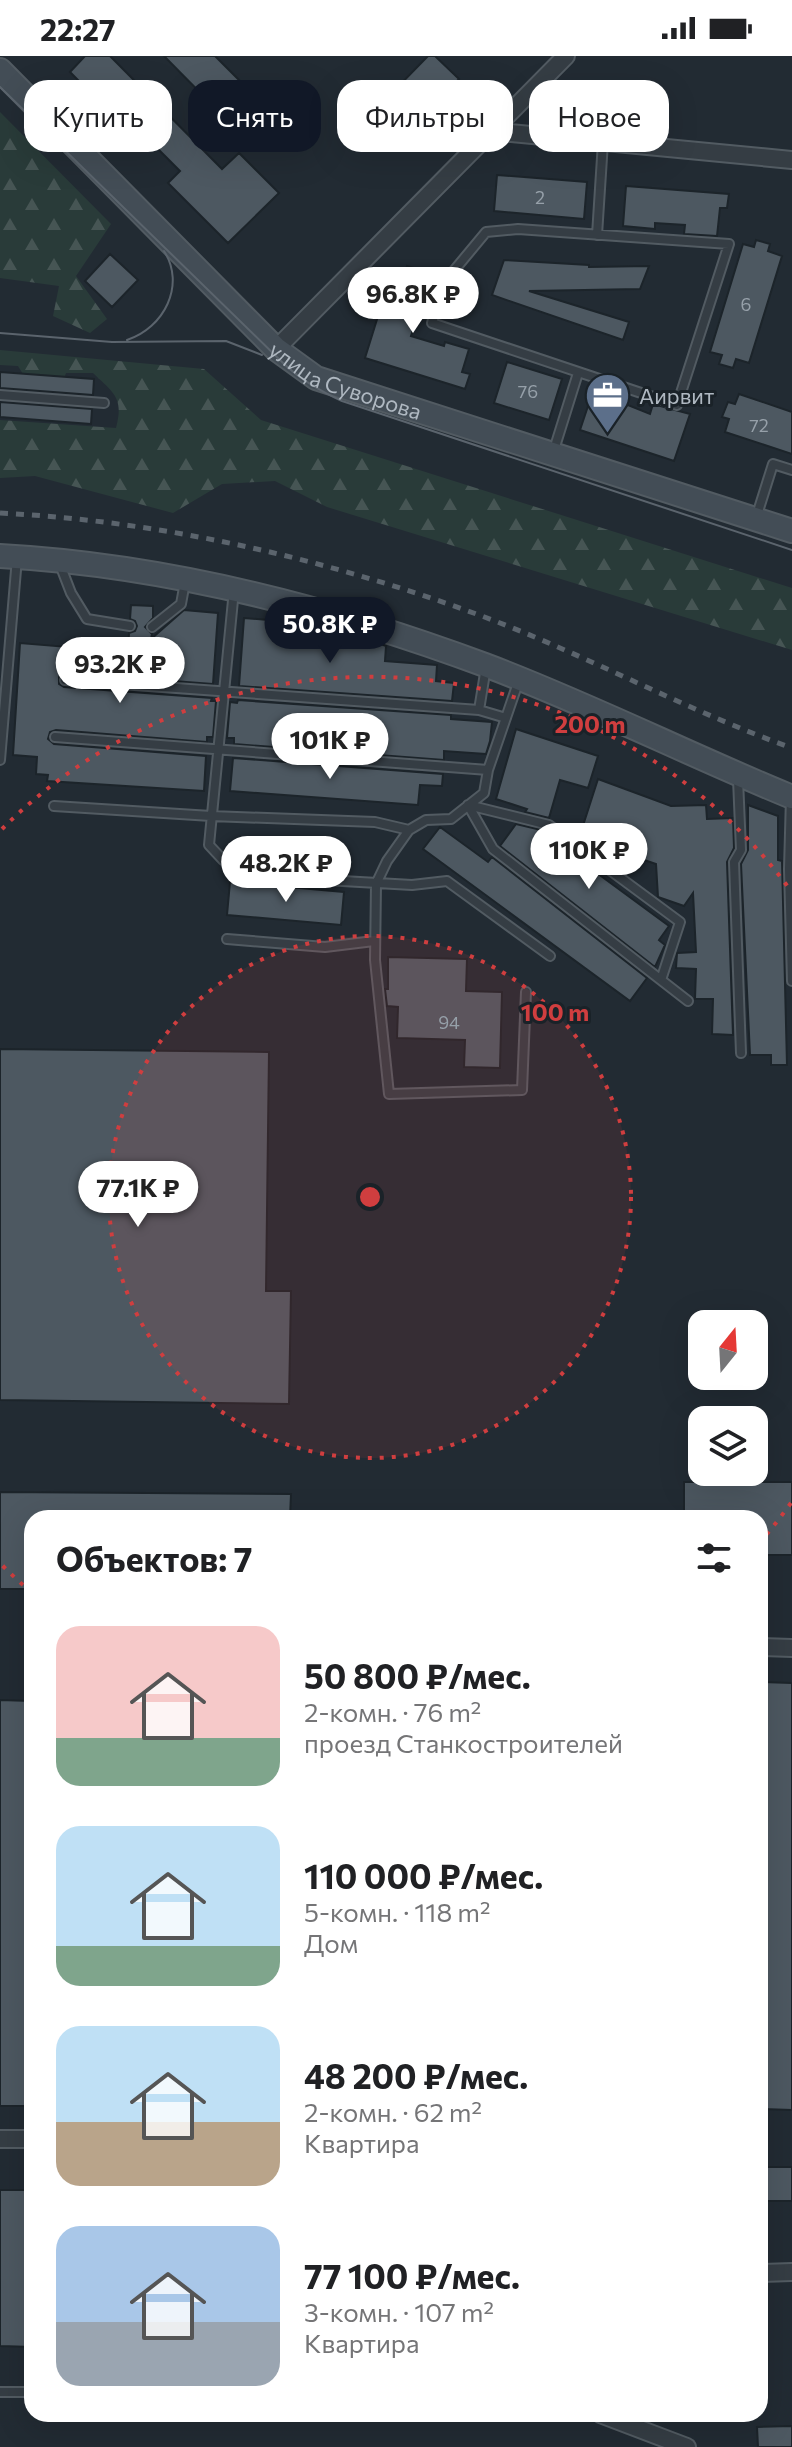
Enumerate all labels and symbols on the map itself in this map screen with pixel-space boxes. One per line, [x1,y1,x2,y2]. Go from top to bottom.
house number: 2 [535,186,545,208]
pin: 96.8K ₽ [339,267,487,335]
house number: 6 [741,293,751,315]
street label: улица Суворова [264,335,425,425]
office icon: Аирвит [584,371,632,434]
house number: 76 [518,380,538,402]
place label: Аирвит [639,382,714,409]
house number: 72 [749,414,769,436]
pin: 50.8K ₽ [256,597,404,665]
pin: 93.2K ₽ [46,637,194,705]
text: 200 m [555,709,625,738]
pin: 101K ₽ [265,713,395,781]
pin: 110K ₽ [524,823,654,891]
pin: 48.2K ₽ [212,836,360,904]
text: 100 m [521,997,589,1026]
house number: 94 [438,1011,460,1033]
pin: 77.1K ₽ [64,1161,212,1229]
centre of rings [356,1183,384,1211]
north arrow [688,1310,768,1390]

